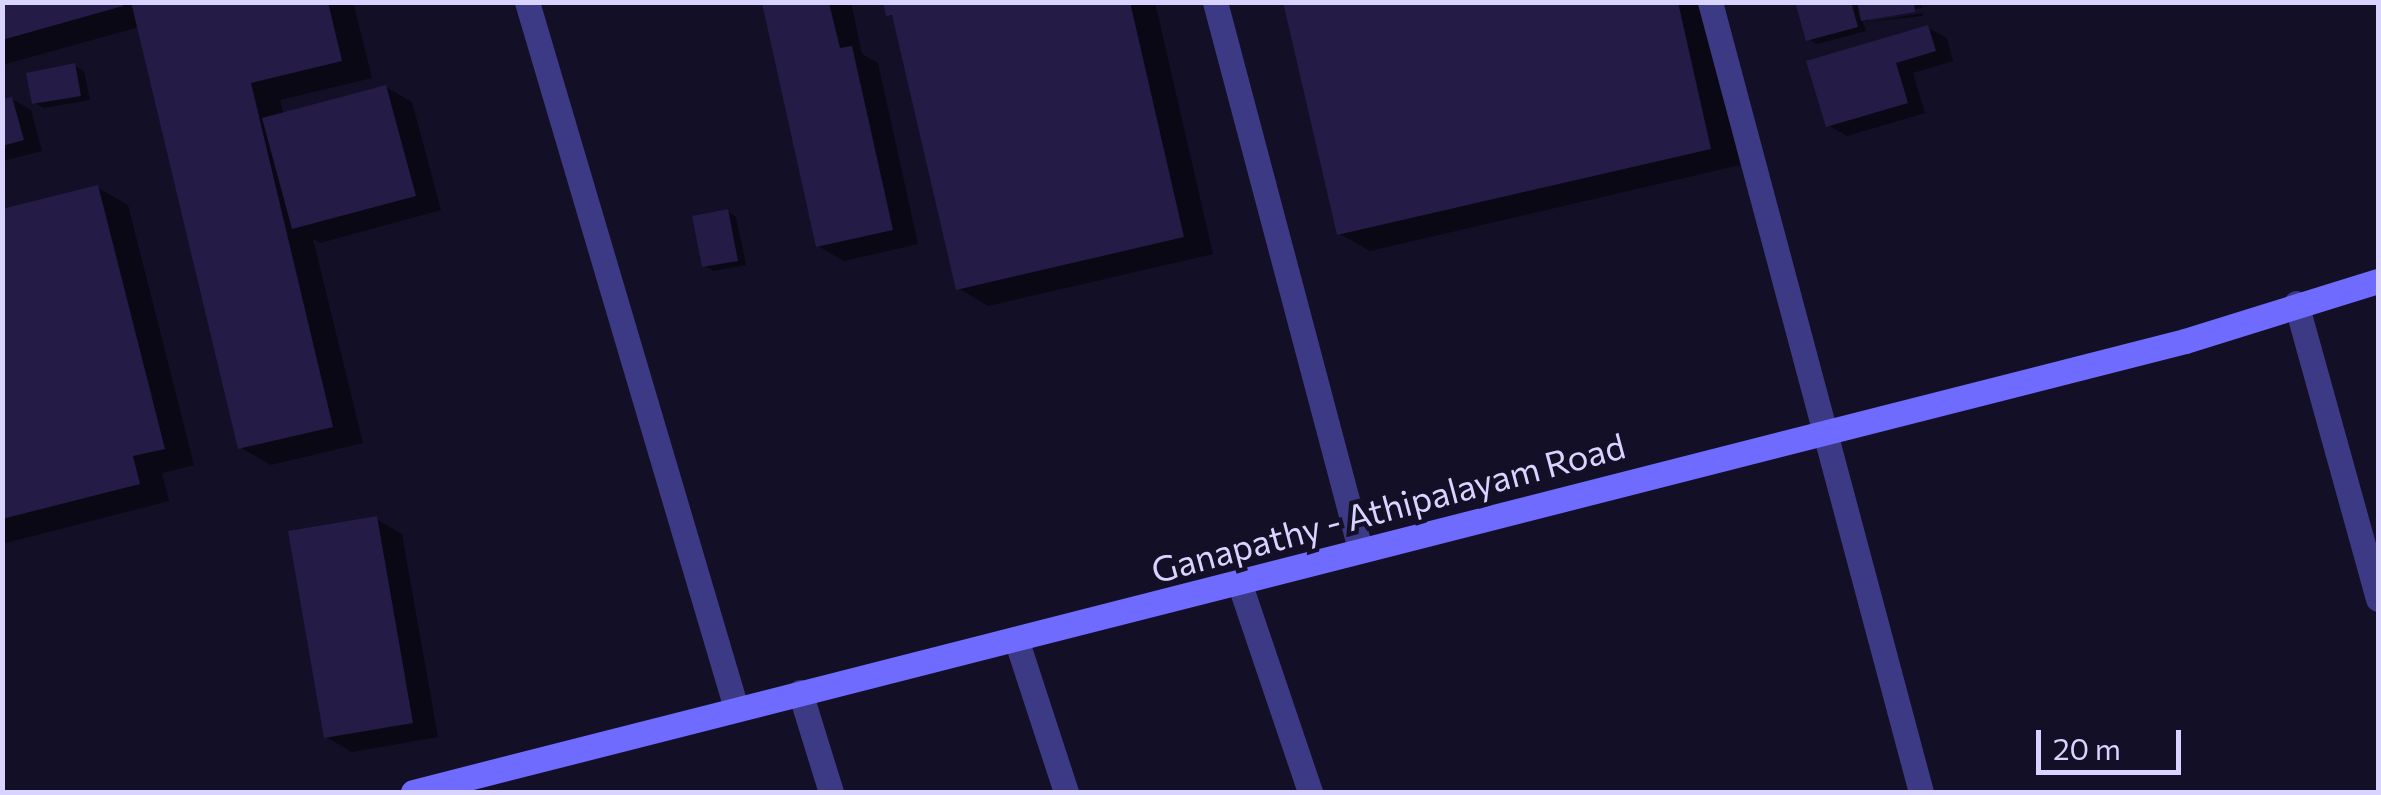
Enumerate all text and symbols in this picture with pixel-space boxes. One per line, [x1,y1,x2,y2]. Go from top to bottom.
street label: Ganapathy - Athipalayam Road [1147,423,1629,591]
scale bar [2041,710,2186,772]
text: 20 m [2053,729,2121,766]

